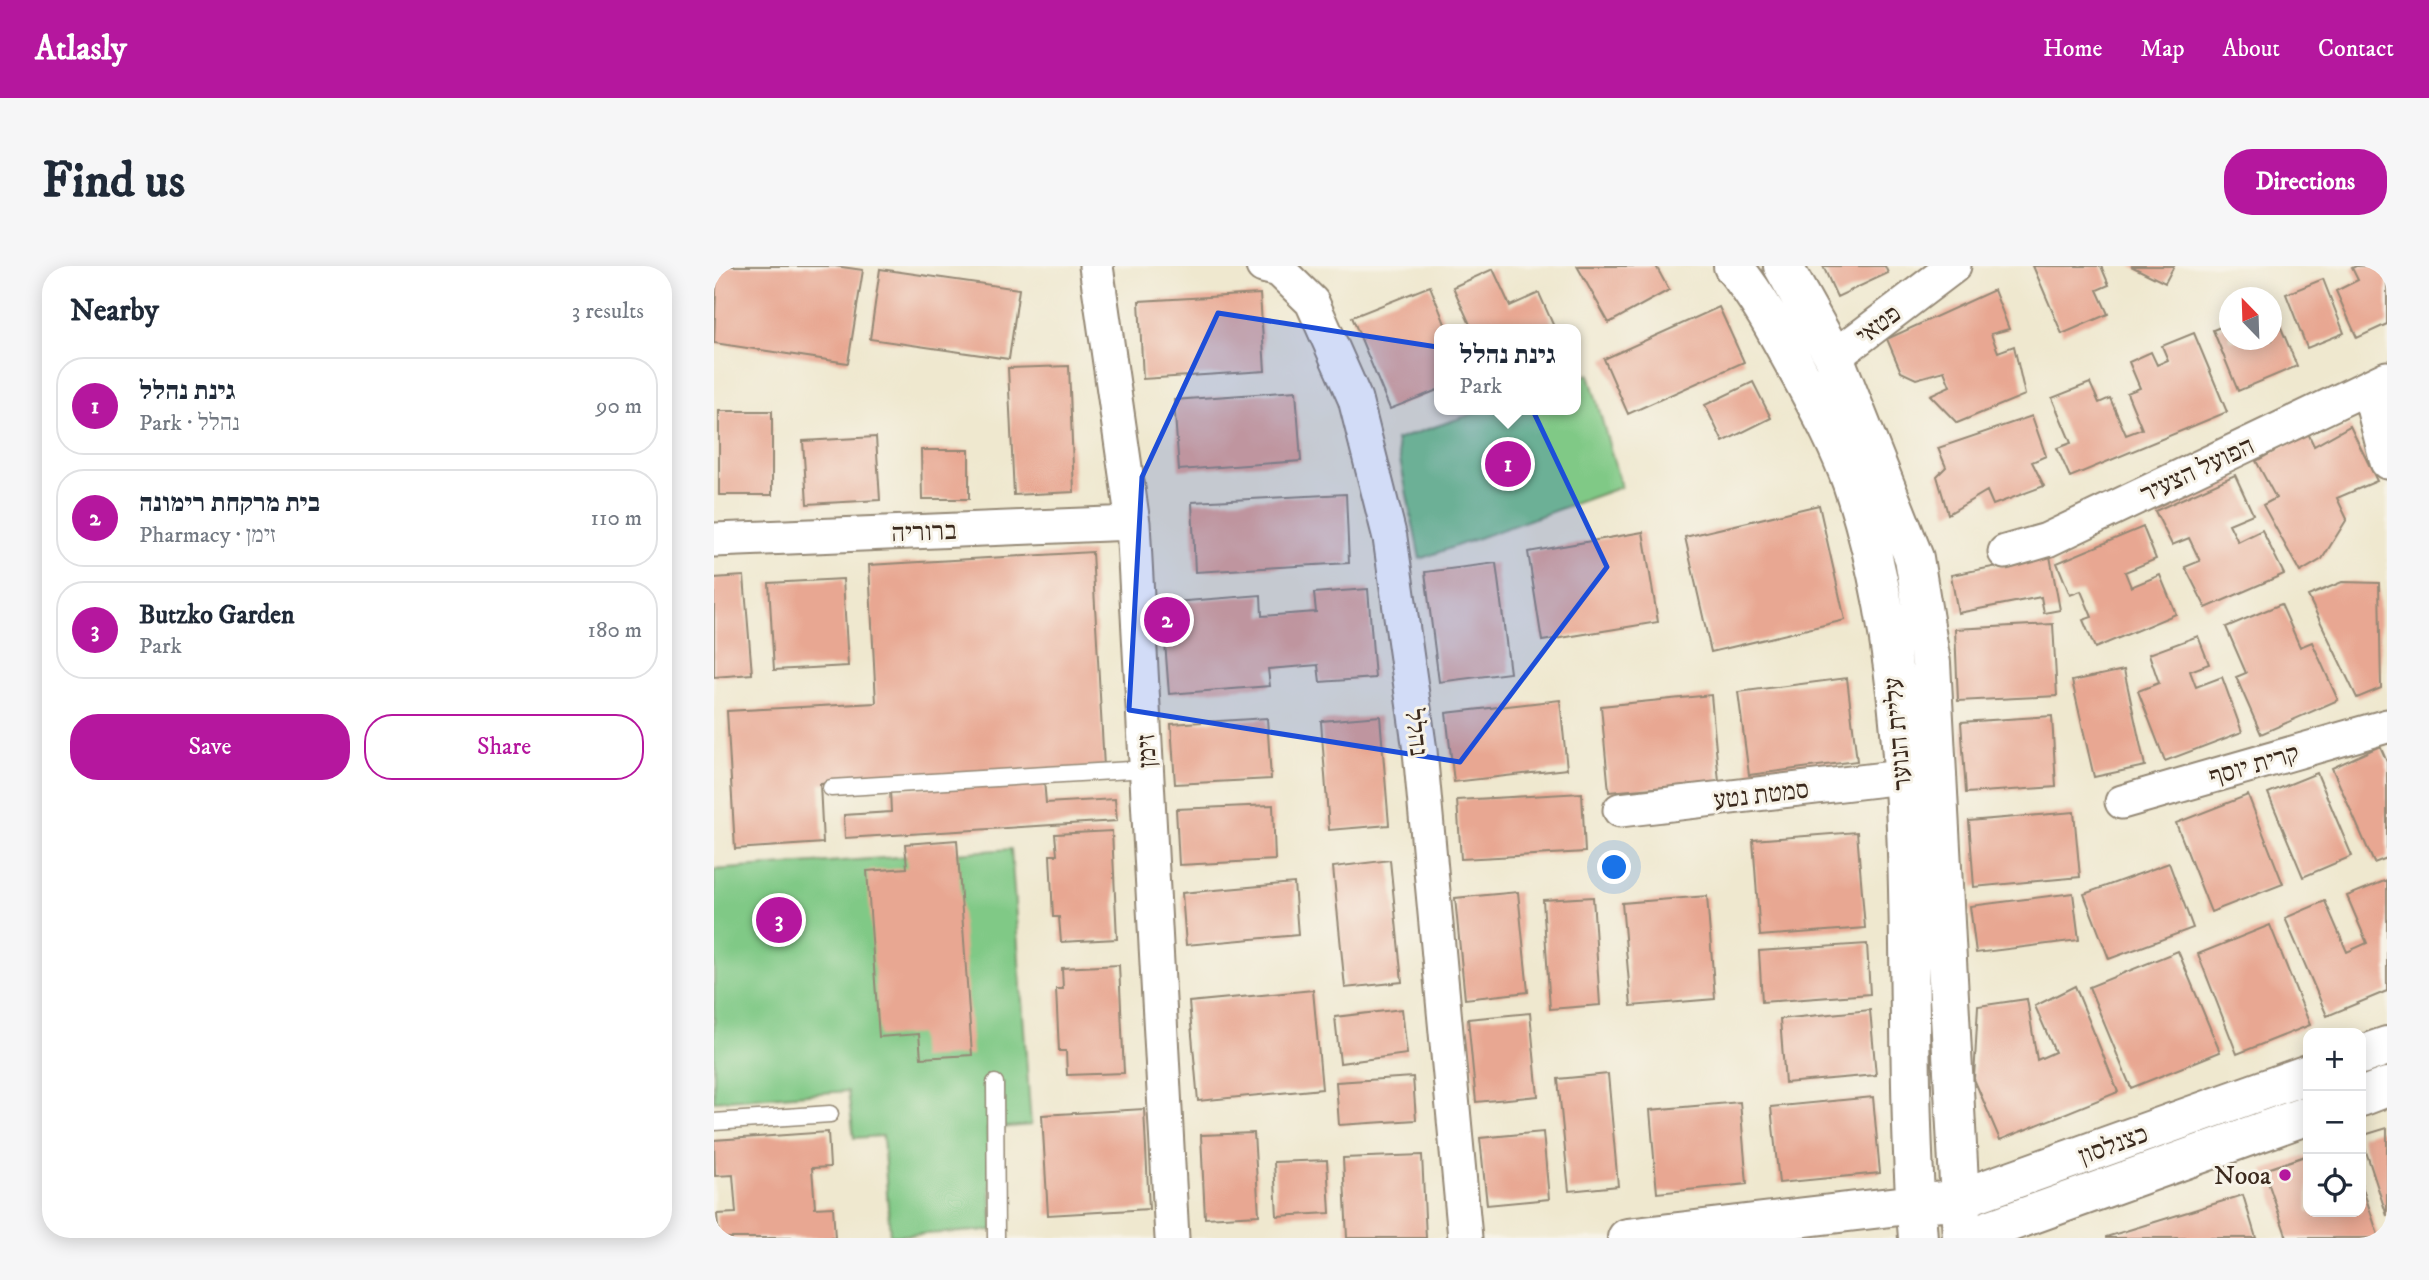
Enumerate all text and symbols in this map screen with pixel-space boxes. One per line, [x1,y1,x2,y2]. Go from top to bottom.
text: Atlasly [35,29,127,70]
text: Home [2043,34,2102,64]
text: Map [2140,34,2185,64]
text: About [2223,34,2280,64]
text: Contact [2318,34,2394,64]
button: Directions [2224,149,2387,215]
text: Find us [42,151,185,213]
north arrow [2219,287,2282,350]
text: Nearby [70,293,159,330]
text: 3 results [572,297,644,326]
street label: פטאי [1850,298,1908,353]
popup [1434,324,1581,415]
text: גינת נהלל [1459,339,1556,372]
text: Park [1459,372,1502,401]
text: גינת נהלל [139,375,235,408]
text: 1 [91,392,99,421]
text: 90 m [596,392,642,421]
text: Park · נהלל [139,409,240,438]
street label: הפועל הצעיר [2135,430,2260,511]
pin: 1 [1485,438,1531,490]
text: בית מרקחת רימונה [139,487,320,520]
text: 2 [89,504,101,533]
text: 110 m [591,504,642,533]
street label: ברוריה [891,515,957,550]
text: Pharmacy · זימן [139,521,276,550]
pin: 2 [1144,594,1190,646]
text: Butzko Garden [139,599,295,632]
text: 3 [91,616,99,645]
text: 180 m [587,616,642,645]
text: Park [139,632,182,661]
street label: עליית הנוער [1877,676,1920,792]
street label: נהלל [1396,706,1435,758]
button: Save [70,714,350,780]
button: Share [364,714,644,780]
street label: זימן [1130,733,1165,769]
street label: קרית יוסף [2206,737,2303,794]
street label: סמטת נטע [1711,773,1811,818]
your location [1597,850,1631,884]
pin: 3 [756,894,802,946]
map controls [2303,1028,2366,1217]
button: + [2303,1028,2366,1091]
button: − [2303,1091,2366,1154]
street label: כצנלסון [2074,1118,2153,1173]
button: locate [2303,1154,2366,1217]
place label: Nooa [2214,1160,2271,1193]
marker: Nooa [2277,1167,2293,1183]

